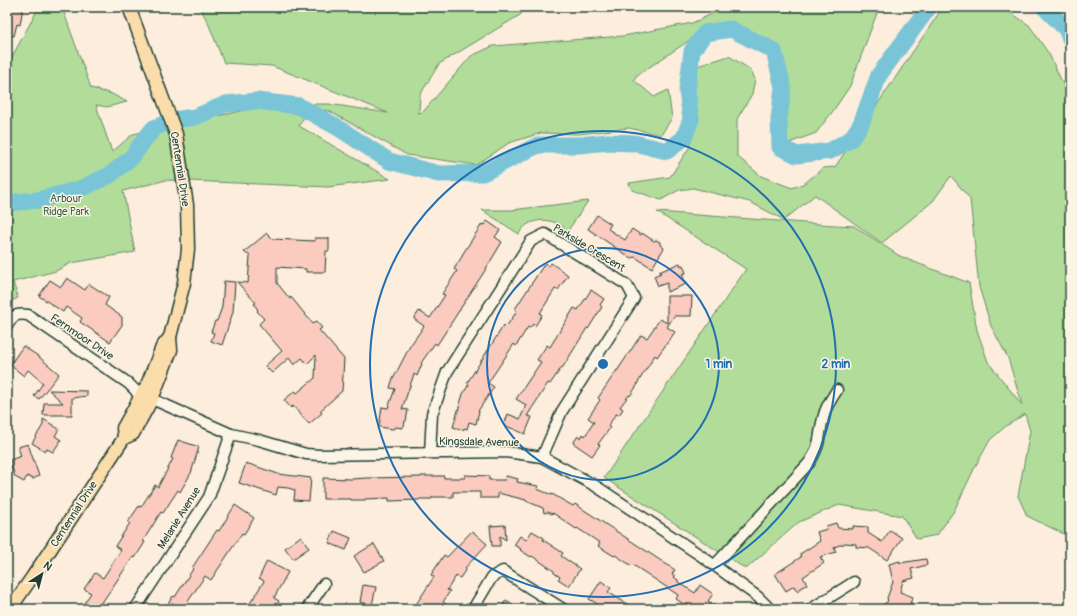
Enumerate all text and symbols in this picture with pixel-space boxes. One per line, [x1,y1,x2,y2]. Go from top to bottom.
street label: Centennial Drive [168,131,192,208]
park label: Arbour Ridge Park [43,192,90,218]
street label: Parkside Crescent [551,221,628,275]
street label: Fernmoor Drive [48,311,116,363]
centre of rings [596,357,610,371]
text: 1 min [706,357,733,372]
text: 2 min [822,357,851,372]
street label: Kingsdale Avenue [439,435,520,449]
street label: Centennial Drive [48,478,100,549]
street label: Melanie Avenue [155,484,204,551]
north arrow [22,554,62,594]
text: N [41,559,55,574]

